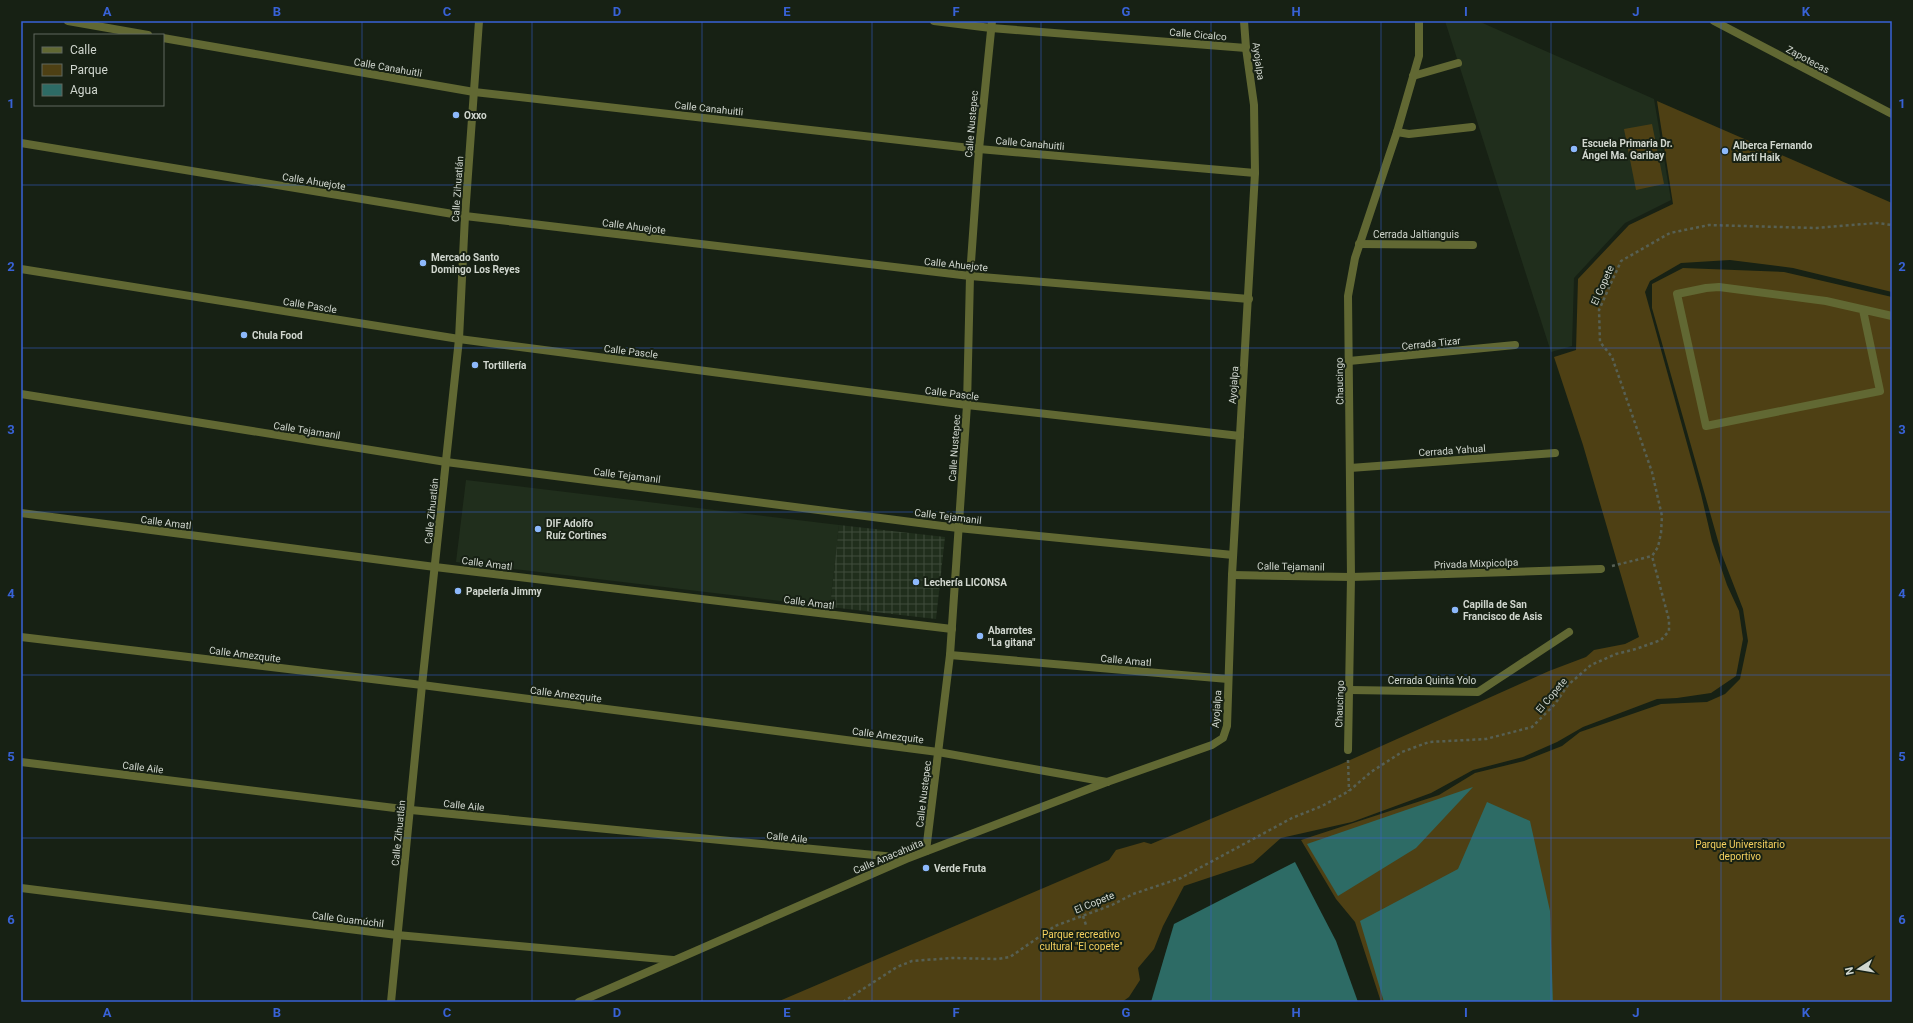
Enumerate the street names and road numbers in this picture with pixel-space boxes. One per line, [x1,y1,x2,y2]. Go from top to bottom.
street label: Calle Cicalco [1169,27,1227,43]
street label: Ayojalpa [1250,42,1267,81]
street label: Zapotecas [1784,44,1831,75]
street label: Calle Canahuitli [353,56,423,79]
street label: Calle Nustepec [963,90,980,158]
street label: Calle Canahuitli [674,99,744,118]
street label: Calle Canahuitli [995,135,1065,152]
street label: Calle Zihuatlán [450,156,465,222]
street label: Calle Ahuejote [281,171,346,192]
street label: Calle Ahuejote [601,217,666,236]
street label: Cerrada Jaltianguis [1373,229,1459,240]
street label: Calle Ahuejote [923,256,988,273]
street label: El Copete [1589,264,1616,307]
street label: Calle Pascle [282,296,338,315]
street label: Cerrada Tizar [1401,335,1462,352]
street label: Calle Pascle [603,343,659,360]
street label: Chaucingo [1334,357,1345,405]
street label: Ayojalpa [1227,366,1240,404]
street label: Calle Pascle [924,385,980,402]
street label: Calle Nustepec [947,414,962,482]
street label: Calle Tejamanil [273,420,341,441]
street label: Cerrada Yahual [1418,443,1486,458]
street label: Calle Tejamanil [593,466,661,485]
street label: Calle Zihuatlán [423,478,440,545]
street label: Calle Tejamanil [914,507,982,526]
street label: Calle Amatl [140,514,192,531]
street label: Calle Amatl [461,555,513,572]
street label: Privada Mixpicolpa [1434,557,1518,570]
street label: Calle Tejamanil [1257,560,1325,573]
street label: Calle Amatl [783,594,835,611]
street label: Calle Amezquite [208,645,281,664]
street label: Calle Amatl [1100,653,1152,668]
street label: Cerrada Quinta Yolo [1388,675,1477,686]
street label: El Copete [1534,676,1569,715]
street label: Chaucingo [1333,680,1346,728]
street label: Calle Amezquite [529,685,602,704]
street label: Ayojalpa [1210,690,1223,728]
street label: Calle Amezquite [851,726,924,745]
street label: Calle Aile [122,760,164,775]
street label: Calle Nustepec [914,760,933,828]
street label: Calle Aile [443,798,485,813]
street label: Calle Zihuatlán [390,800,407,867]
street label: Calle Aile [766,830,808,845]
street label: Calle Anacahuita [852,837,925,876]
street label: El Copete [1073,889,1116,915]
street label: Calle Guamúchil [311,910,384,929]

